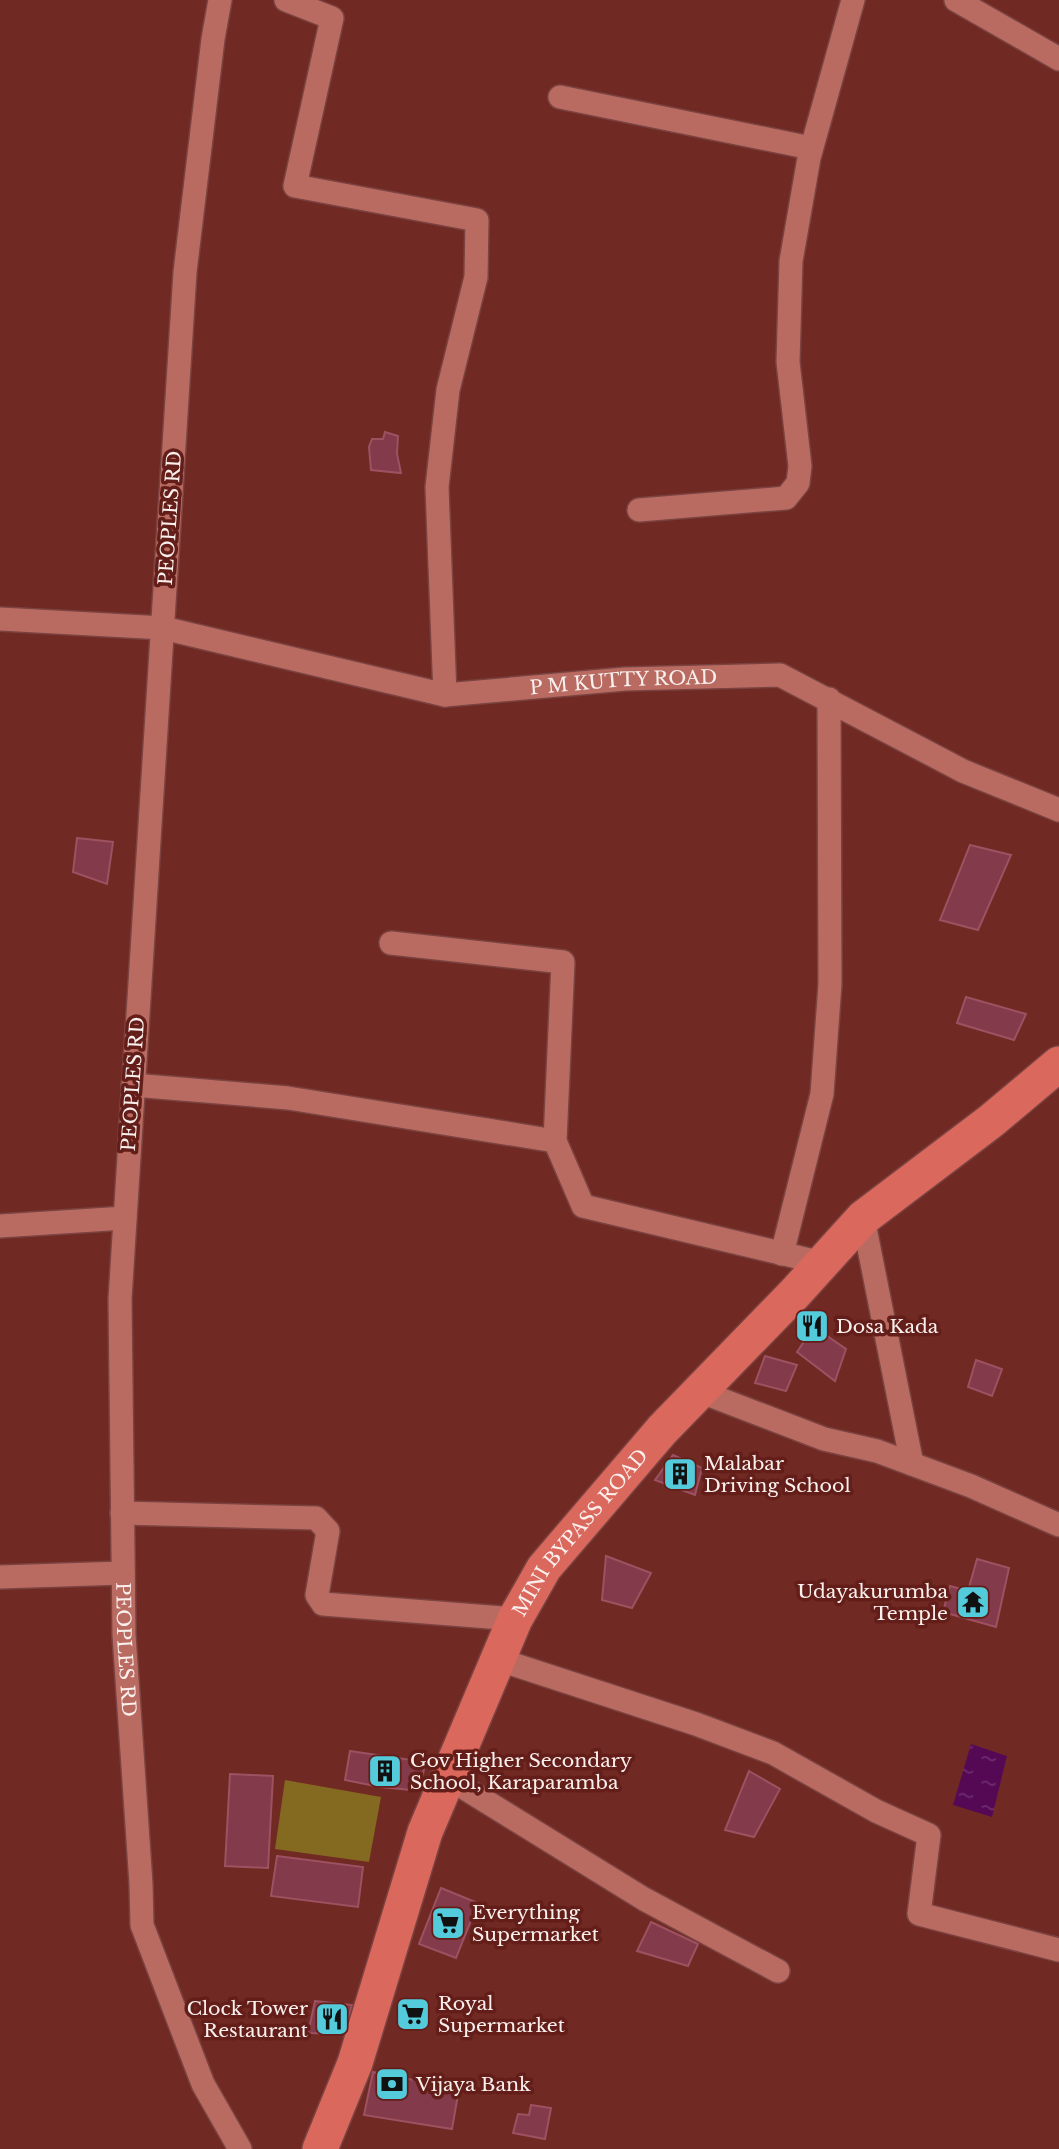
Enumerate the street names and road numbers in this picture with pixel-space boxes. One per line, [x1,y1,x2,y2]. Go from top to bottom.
street label: PEOPLES RD [154,450,186,586]
street label: P M KUTTY ROAD [529,665,717,699]
street label: PEOPLES RD [117,1016,149,1152]
street label: MINI BYPASS ROAD [507,1444,652,1620]
street label: PEOPLES RD [112,1582,141,1718]

